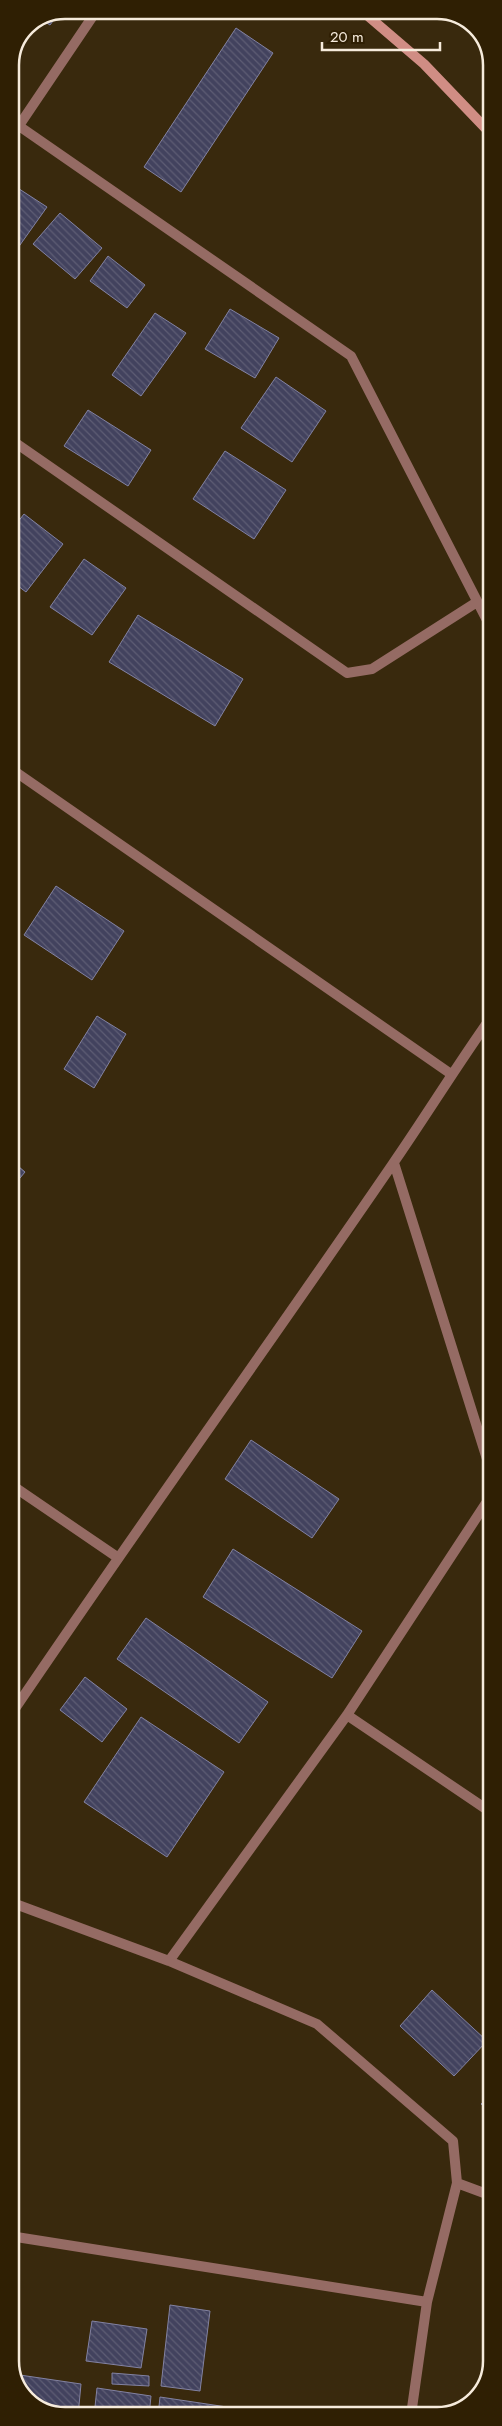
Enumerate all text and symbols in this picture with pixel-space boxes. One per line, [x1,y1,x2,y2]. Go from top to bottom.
scale bar [322,20,440,52]
text: 20 m [330,26,364,48]

